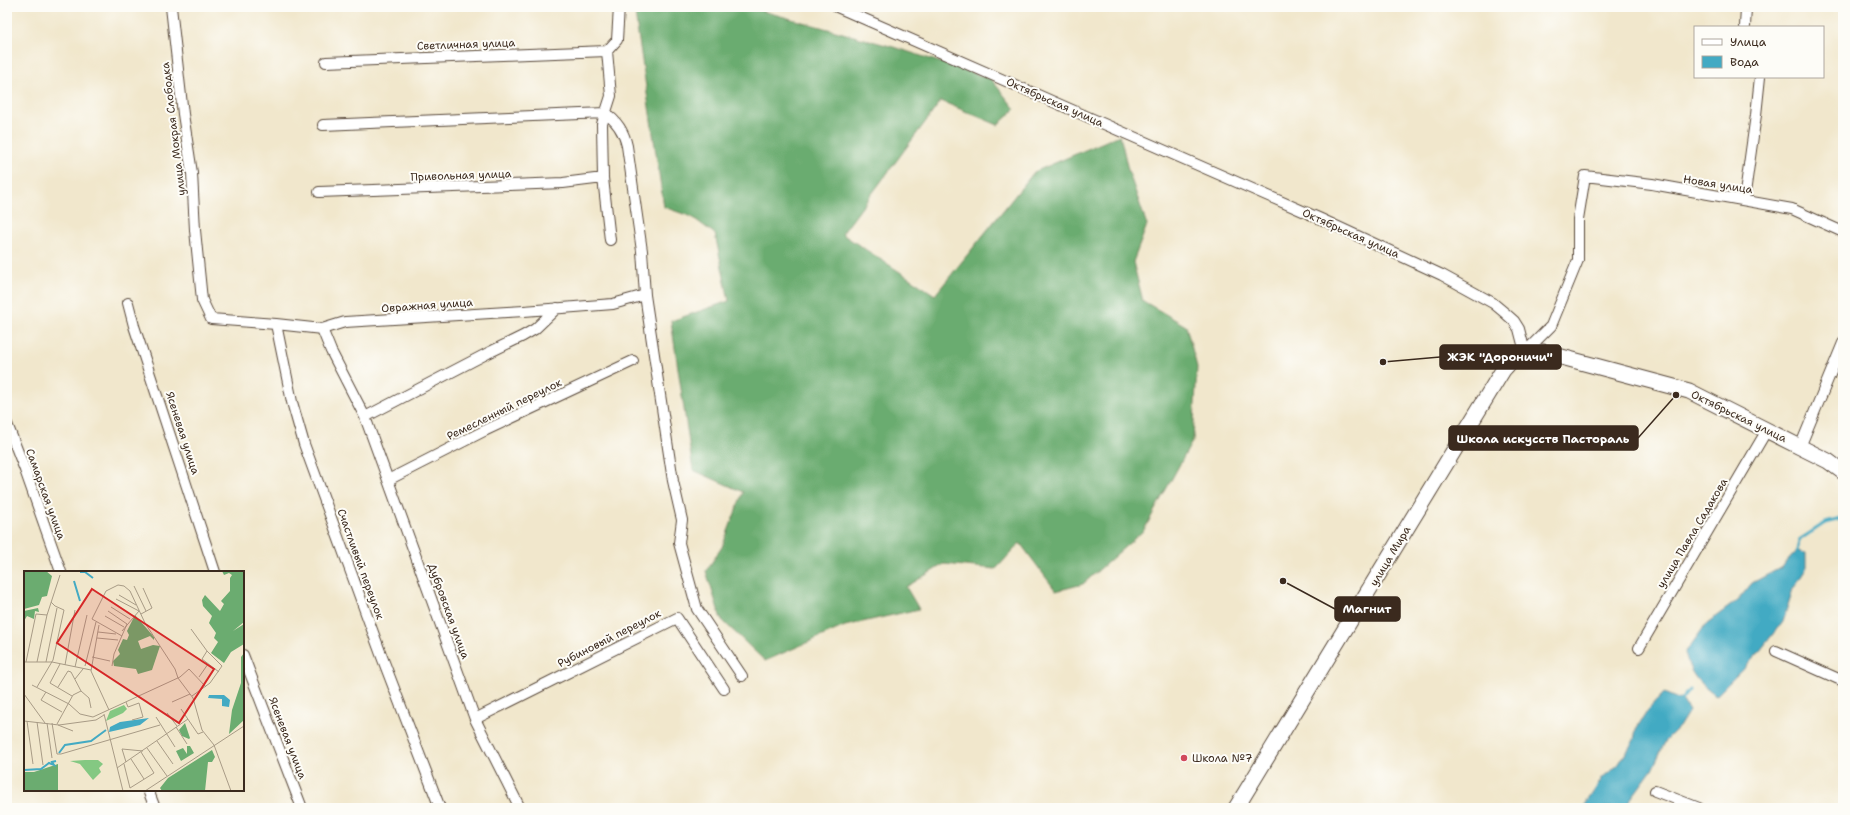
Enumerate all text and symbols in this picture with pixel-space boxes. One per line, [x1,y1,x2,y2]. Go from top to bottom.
legend [1694,26,1824,78]
text: Улица [1730,34,1767,50]
street label: Светличная улица [417,35,516,54]
text: Вода [1730,54,1759,70]
street label: улица Мокрая Слободка [158,61,189,197]
street label: Октябрьская улица [1004,74,1106,131]
street label: Привольная улица [410,166,512,185]
street label: Новая улица [1682,172,1754,197]
street label: Октябрьская улица [1300,205,1402,262]
street label: Овражная улица [381,295,473,316]
callout: ЖЭК "Дороничи" [1440,345,1561,369]
text: ЖЭК "Дороничи" [1447,349,1553,365]
street label: Ремесленный переулок [444,375,564,444]
street label: Октябрьская улица [1688,387,1789,446]
street label: Ясеневая улица [162,390,203,477]
callout: Школа искусств Пастораль [1449,426,1638,450]
text: Школа искусств Пастораль [1457,431,1630,447]
street label: Самарская улица [22,447,69,542]
street label: улица Павла Садакова [1654,475,1731,591]
street label: Счастливый переулок [333,507,388,622]
street label: улица Мира [1367,523,1414,589]
street label: Дубровская улица [424,561,473,661]
inset map [24,571,244,791]
callout: Магнит [1335,597,1400,621]
text: Магнит [1342,601,1392,617]
street label: Рубиновый переулок [555,606,664,671]
street label: Ясеневая улица [265,695,310,781]
place label: Школа №7 [1192,751,1253,766]
marker: Школа №7 [1179,753,1189,763]

